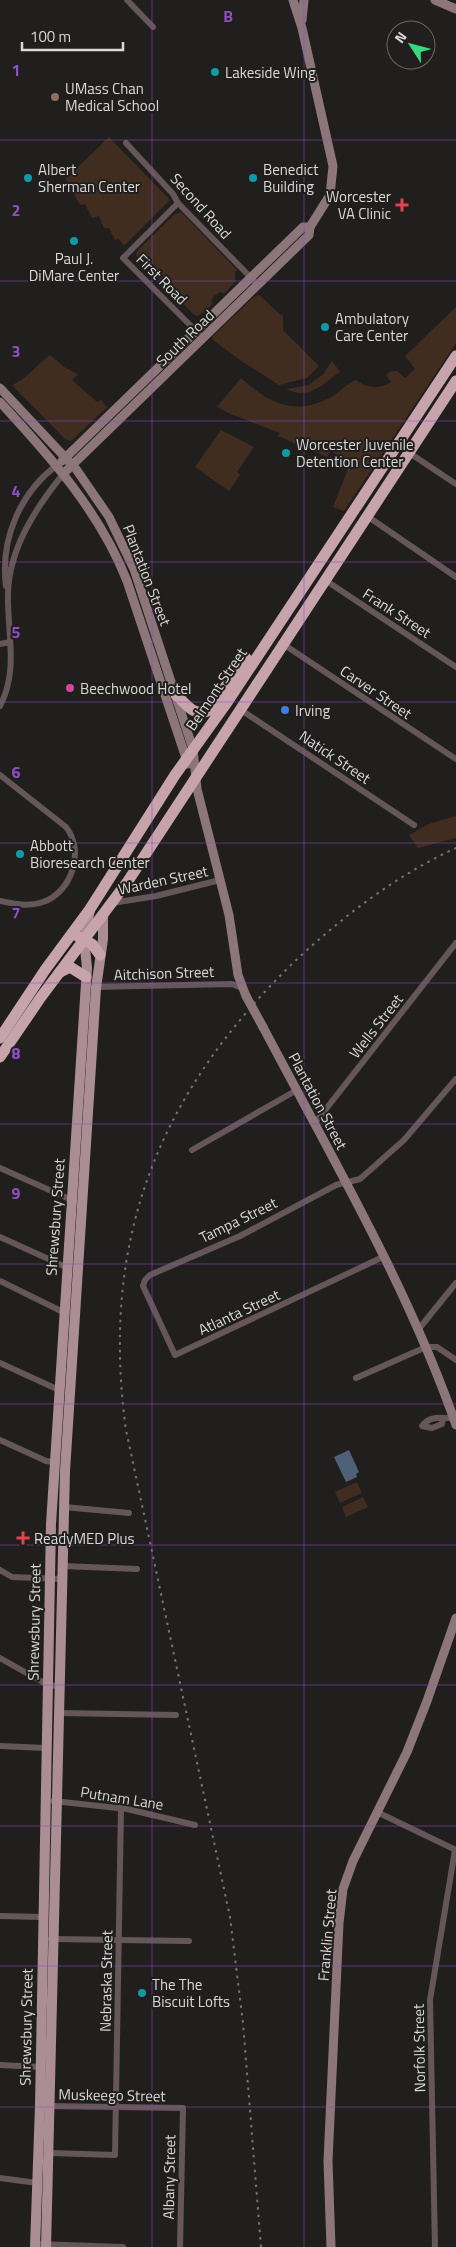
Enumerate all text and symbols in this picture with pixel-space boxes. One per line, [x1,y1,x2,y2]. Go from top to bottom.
text: B [223,4,233,28]
scale bar [22,20,124,52]
north arrow [386,20,436,70]
text: 100 m [30,25,71,48]
text: N [389,27,411,47]
text: 1 [12,58,20,82]
place label: Lakeside Wing [225,61,316,84]
marker: Lakeside Wing [209,66,221,78]
place label: UMass Chan Medical School [65,77,159,117]
marker: UMass Chan Medical School [49,91,61,103]
place label: Albert Sherman Center [38,158,140,198]
place label: Benedict Building [263,158,319,198]
street label: Second Road [165,168,237,244]
marker: Albert Sherman Center [22,172,34,184]
marker: Benedict Building [247,172,259,184]
place label: Worcester VA Clinic [326,185,391,225]
text: 2 [12,198,20,222]
marker: Worcester VA Clinic [395,198,409,212]
marker: Paul J. DiMare Center [68,235,80,247]
place label: Paul J. DiMare Center [29,247,119,287]
street label: First Road [131,248,193,310]
street label: South Road [151,304,219,372]
place label: Ambulatory Care Center [335,307,409,347]
marker: Ambulatory Care Center [319,321,331,333]
text: 3 [12,339,20,363]
place label: Worcester Juvenile Detention Center [296,433,414,473]
marker: Worcester Juvenile Detention Center [280,447,292,459]
text: 4 [12,479,21,503]
street label: Plantation Street [117,521,177,630]
street label: Frank Street [358,582,436,644]
text: 5 [12,620,21,644]
street label: Belmont Street [180,642,253,735]
street label: Carver Street [335,659,417,725]
place label: Beechwood Hotel [80,677,192,700]
marker: Beechwood Hotel [64,682,76,694]
place label: Irving [295,699,330,722]
marker: Irving [279,704,291,716]
street label: Natick Street [295,725,376,790]
text: 6 [12,760,21,784]
place label: Abbott Bioresearch Center [30,834,150,874]
marker: Abbott Bioresearch Center [14,848,26,860]
street label: Warden Street [116,859,211,901]
text: 7 [12,901,20,925]
street label: Aitchison Street [113,960,215,986]
street label: Wells Street [343,988,409,1063]
text: 8 [12,1041,21,1065]
street label: Plantation Street [283,1048,354,1154]
street label: Shrewsbury Street [39,1157,71,1276]
text: 9 [12,1181,21,1205]
street label: Tampa Street [195,1191,281,1249]
street label: Atlanta Street [194,1283,284,1341]
place label: ReadyMED Plus [34,1527,135,1550]
marker: ReadyMED Plus [16,1531,30,1545]
street label: Shrewsbury Street [21,1562,47,1681]
street label: Putnam Lane [79,1780,165,1816]
street label: Franklin Street [312,1887,343,1982]
street label: Nebraska Street [94,1929,118,2032]
street label: Shrewsbury Street [13,1967,39,2086]
place label: The The Biscuit Lofts [152,1973,230,2013]
marker: The The Biscuit Lofts [136,1987,148,1999]
street label: Norfolk Street [407,2003,431,2092]
street label: Muskeego Street [58,2083,167,2107]
street label: Albany Street [157,2134,181,2220]

